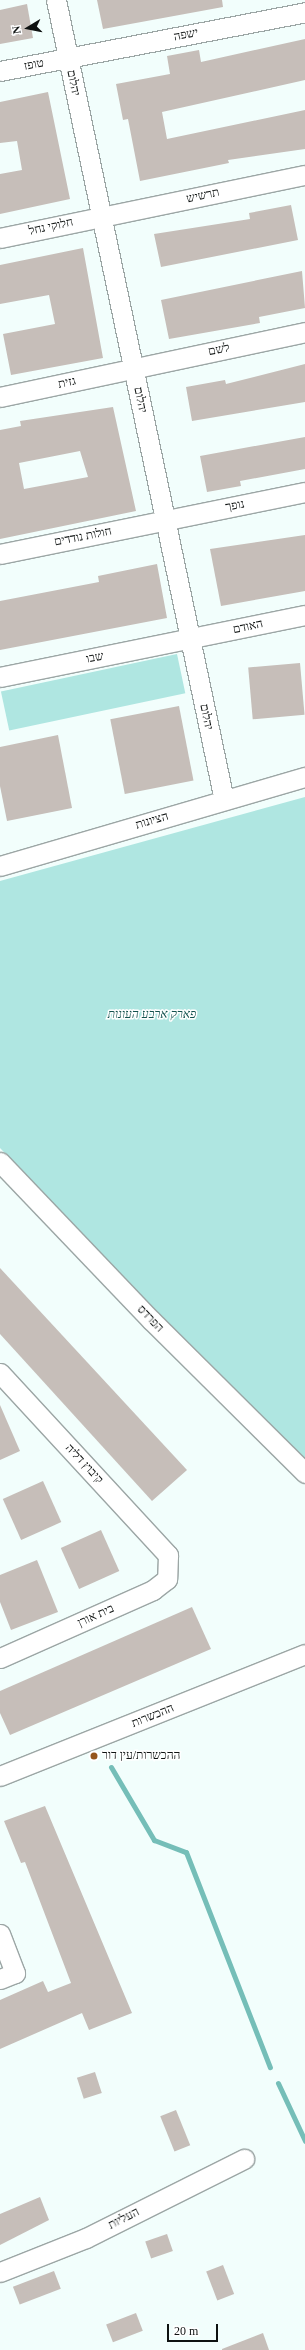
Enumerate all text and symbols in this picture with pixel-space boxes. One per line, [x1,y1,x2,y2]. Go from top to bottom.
north arrow [8,8,48,48]
text: N [10,25,23,35]
street label: ישפה [172,26,200,44]
street label: טופז [23,56,45,74]
street label: יהלום [63,69,83,97]
street label: תרשיש [185,185,221,207]
street label: חלוקי נחל [28,215,74,239]
street label: לשם [207,341,231,359]
street label: גזית [57,374,77,392]
street label: יהלום [130,386,150,414]
street label: נופך [224,497,246,515]
street label: חולות נודדים [53,524,113,550]
street label: האודם [232,617,264,637]
street label: שבו [85,649,105,667]
street label: יהלום [196,703,216,731]
street label: הציונות [134,809,170,833]
park label: פארק ארבע העונות [108,1008,196,1022]
street label: הפרדס [134,1303,166,1335]
street label: קיבוץ דליה [62,1441,106,1487]
street label: בית אורן [75,1602,117,1630]
street label: ההכשרות [130,1701,176,1731]
place label: ההכשרות/עין דור [102,1749,181,1763]
marker: ההכשרות/עין דור [89,1751,99,1761]
street label: העליות [106,2205,142,2233]
scale bar [169,2316,220,2342]
text: 20 m [174,2324,198,2338]

